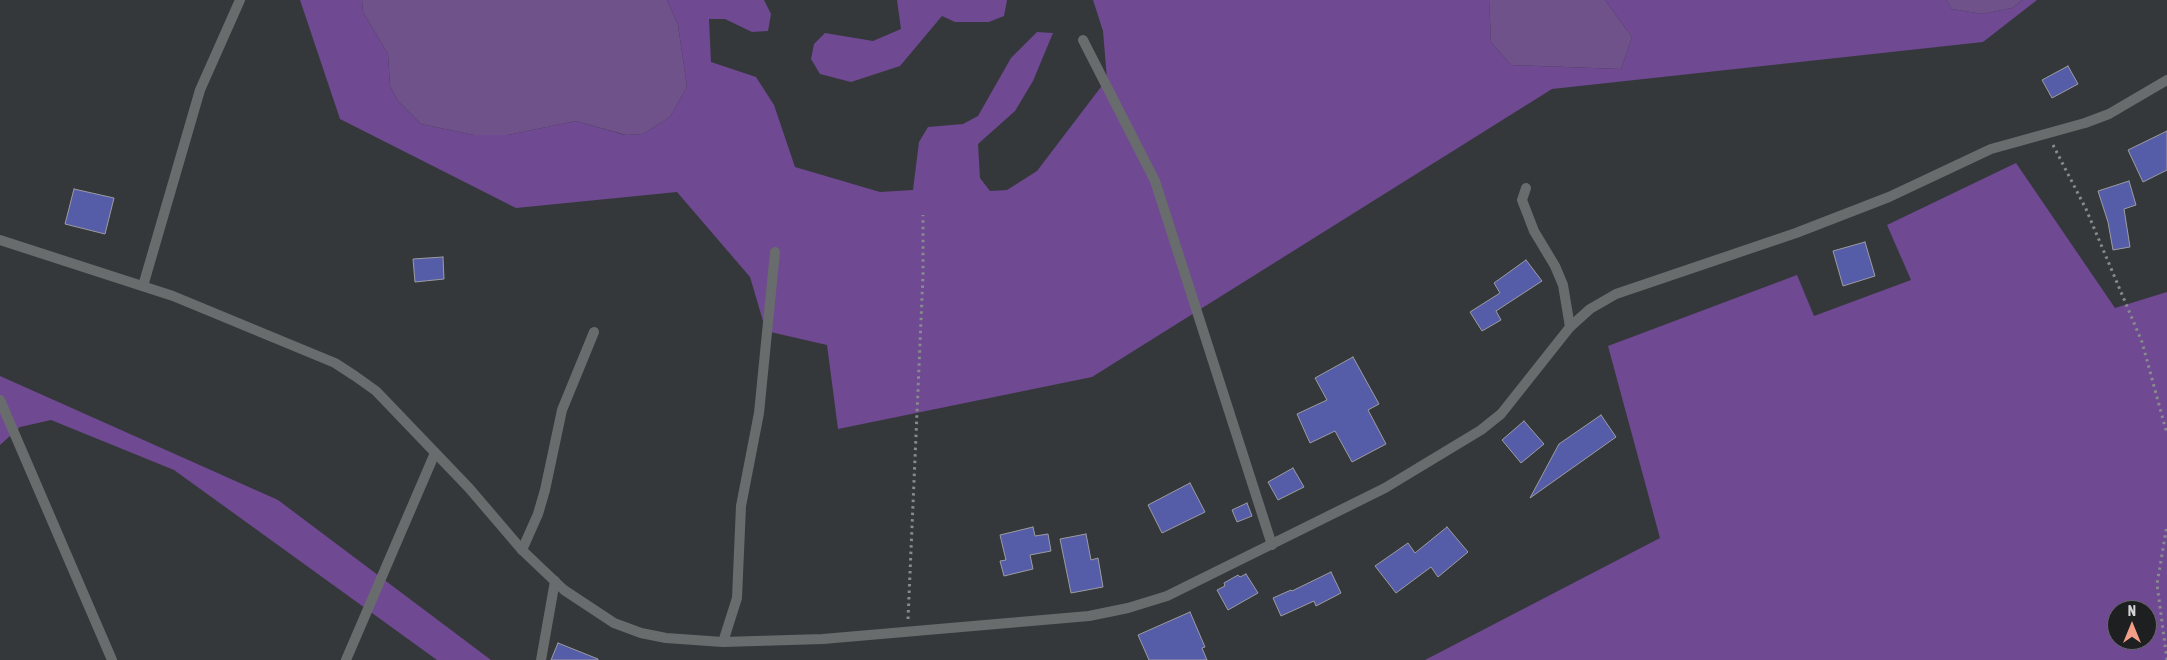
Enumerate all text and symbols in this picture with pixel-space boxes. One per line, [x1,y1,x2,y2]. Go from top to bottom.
north arrow [2107,600,2157,650]
text: N [2128,603,2136,619]

